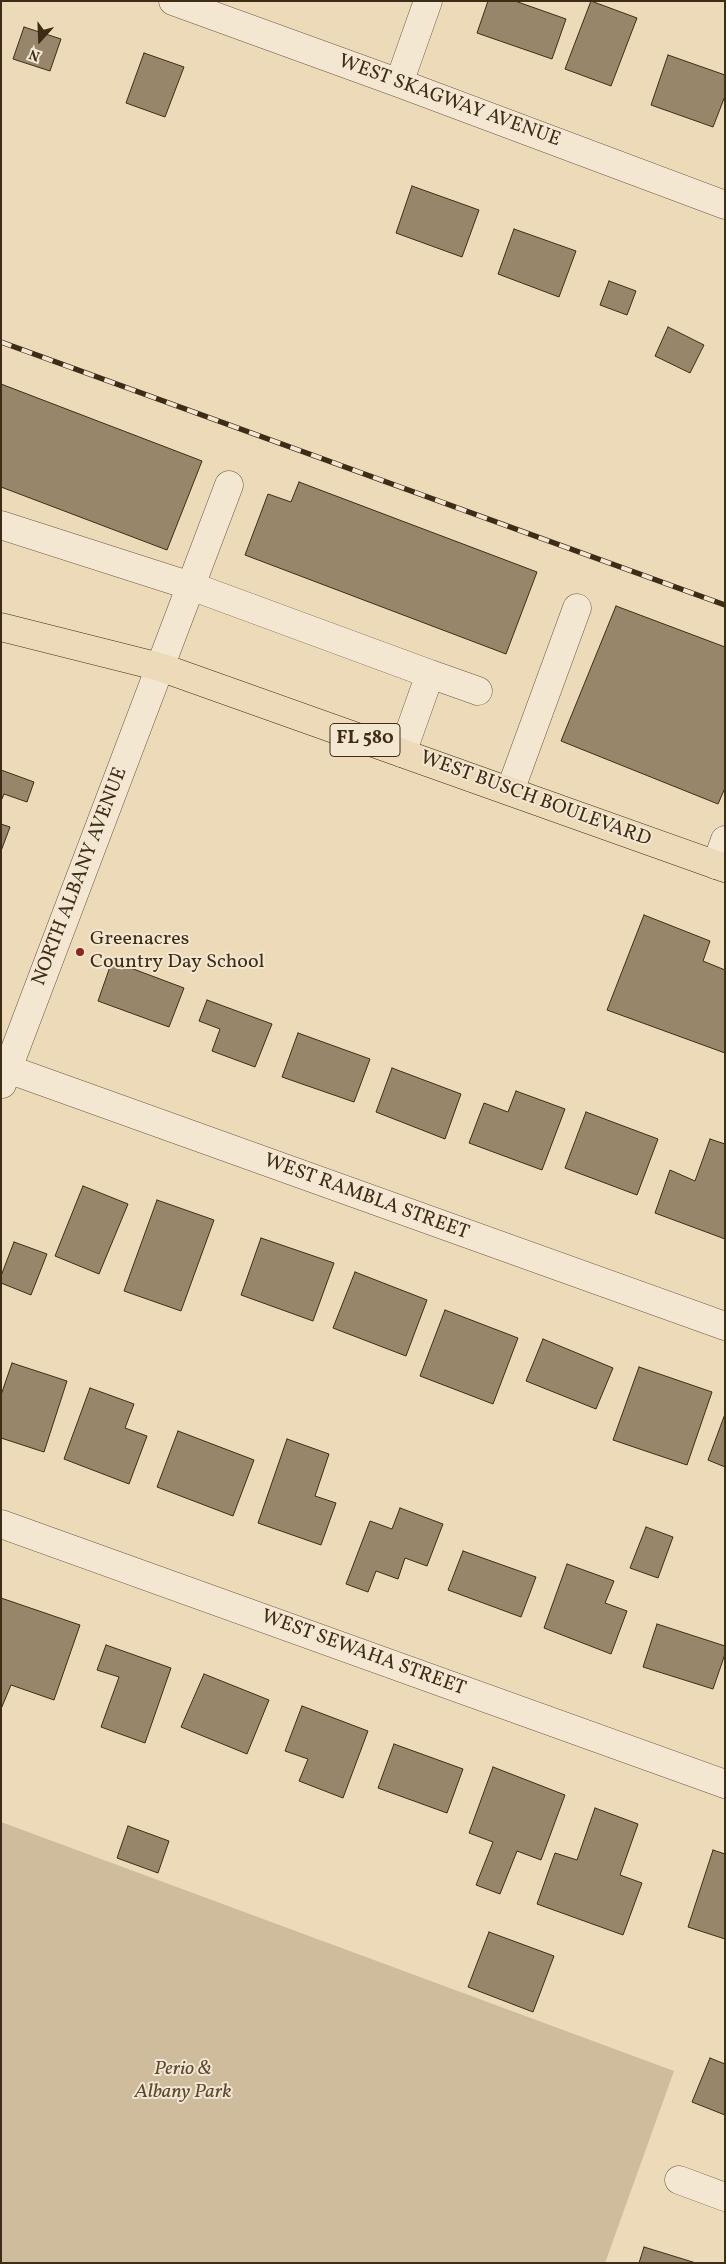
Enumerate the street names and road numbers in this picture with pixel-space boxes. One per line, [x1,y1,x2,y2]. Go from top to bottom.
street label: WEST SKAGWAY AVENUE [335,51,563,153]
road number: FL 580 [330,724,400,756]
street label: WEST BUSCH BOULEVARD [416,747,654,853]
street label: NORTH ALBANY AVENUE [28,764,134,990]
street label: WEST RAMBLA STREET [260,1150,472,1246]
street label: WEST SEWAHA STREET [257,1606,469,1702]

